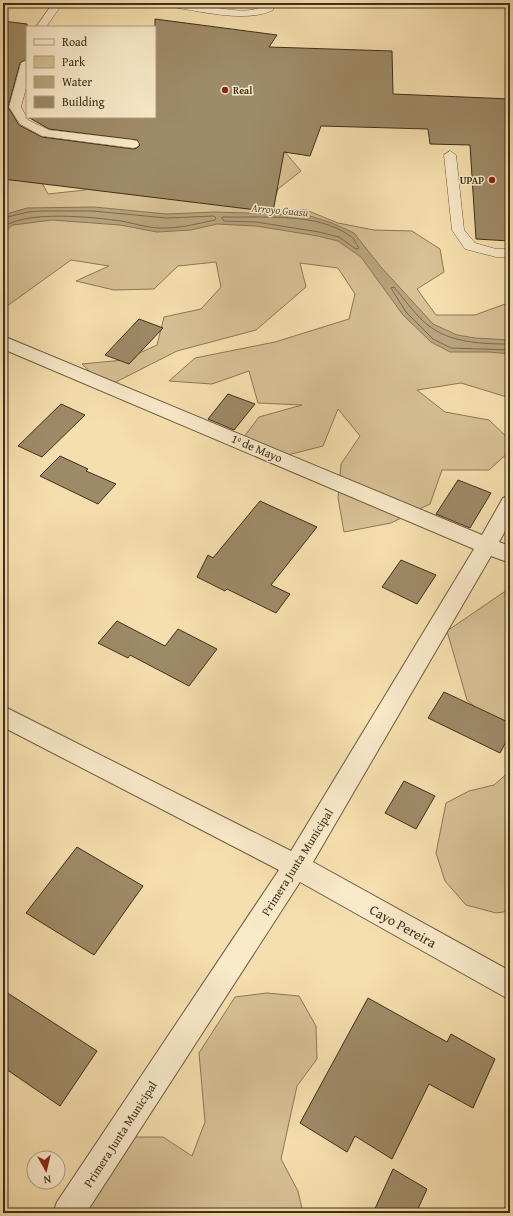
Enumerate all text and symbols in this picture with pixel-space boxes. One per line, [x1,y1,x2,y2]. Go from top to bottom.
legend [26,26,156,118]
text: Road [62,33,88,50]
text: Park [62,53,86,70]
text: Water [62,73,92,90]
place label: Real [233,83,252,98]
marker: Real [220,85,230,95]
text: Building [62,93,105,110]
place label: UPAP [460,173,484,188]
marker: UPAP [487,175,497,185]
water label: Arroyo Guasu [250,199,309,220]
street label: 1º de Mayo [229,430,285,466]
street label: Primera Junta Municipal [257,805,337,919]
street label: Cayo Pereira [366,899,440,953]
street label: Primera Junta Municipal [79,1077,161,1190]
north arrow [26,1150,66,1190]
text: N [42,1171,52,1188]

